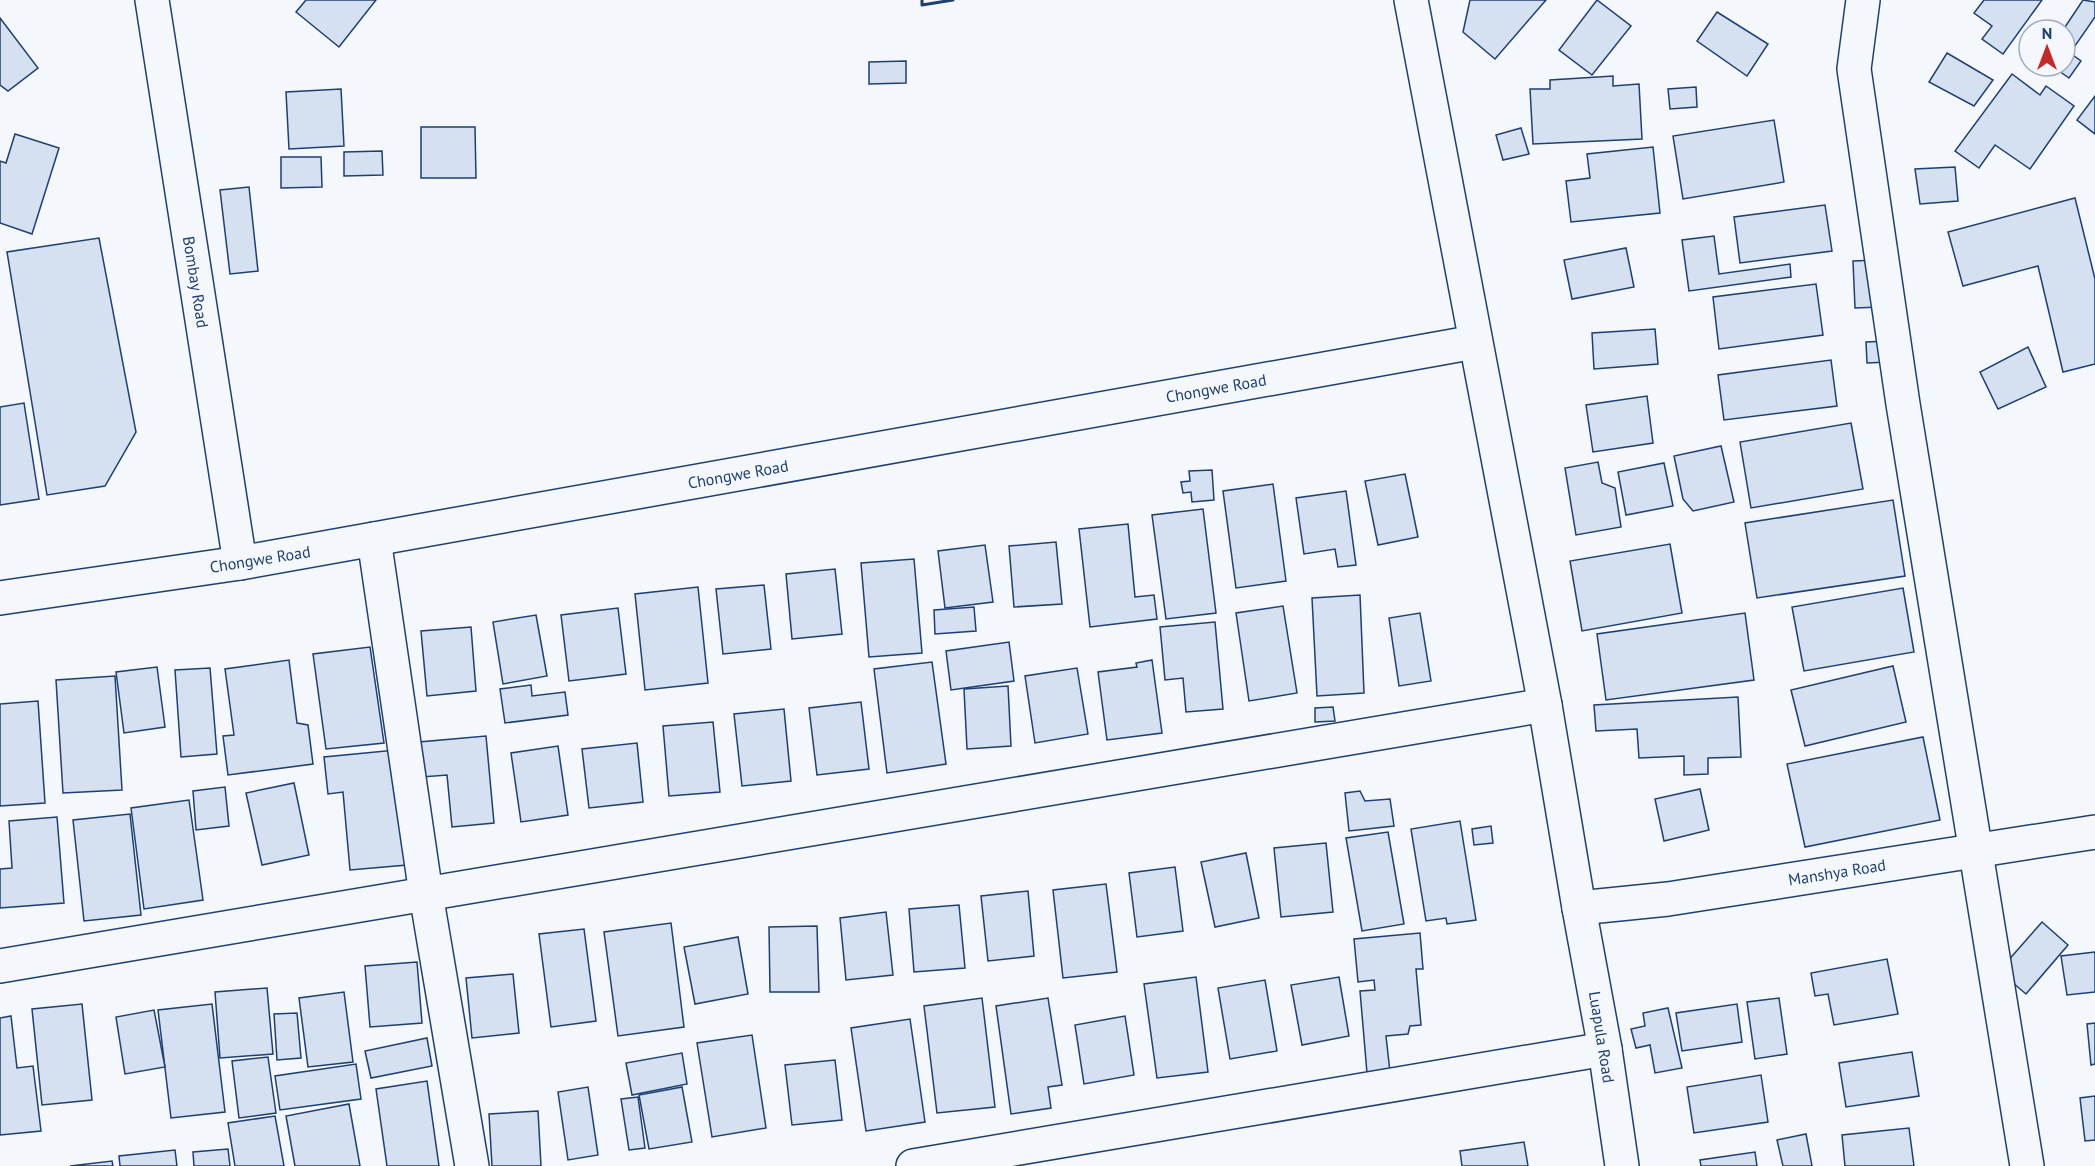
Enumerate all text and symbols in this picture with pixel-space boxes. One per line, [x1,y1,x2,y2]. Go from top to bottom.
north arrow [2017,18,2077,78]
text: N [2042,23,2052,43]
street label: Bombay Road [179,235,213,329]
street label: Chongwe Road [1164,369,1268,407]
street label: Chongwe Road [686,455,790,493]
street label: Chongwe Road [208,541,312,577]
street label: Manshya Road [1787,854,1887,890]
street label: Luapula Road [1585,990,1619,1084]

